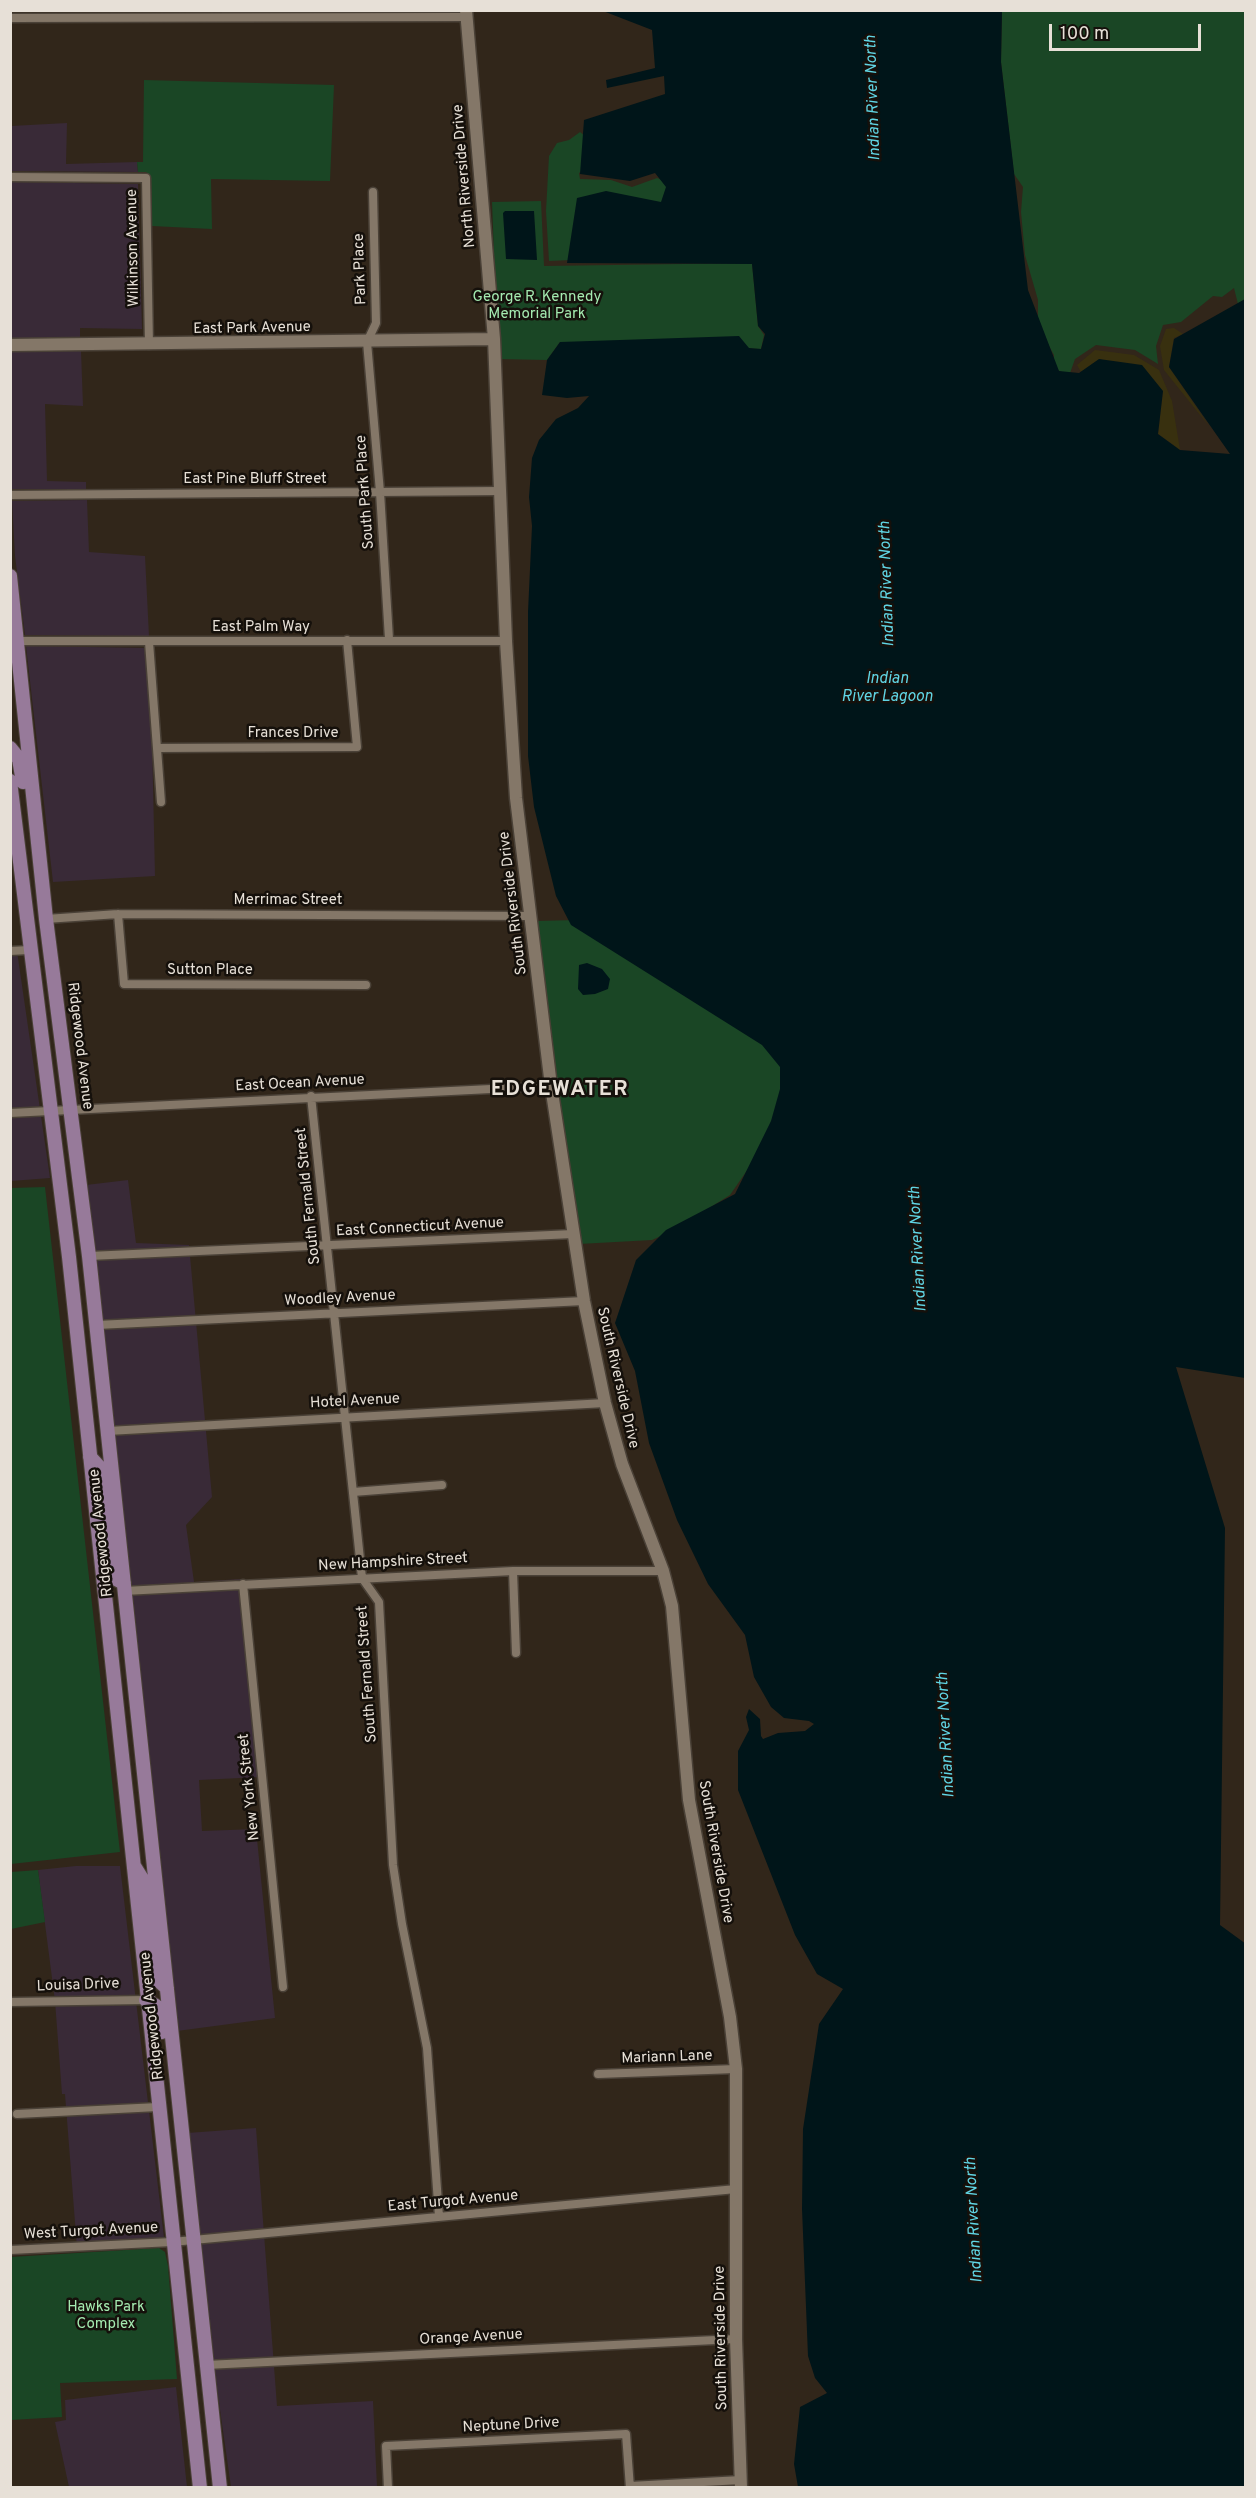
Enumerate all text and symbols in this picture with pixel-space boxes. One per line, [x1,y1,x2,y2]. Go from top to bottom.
scale bar [1052,12,1204,50]
text: 100 m [1060,23,1109,46]
water label: Indian River North [862,35,886,161]
street label: North Riverside Drive [450,103,480,249]
street label: Wilkinson Avenue [124,189,144,307]
street label: Park Place [351,233,371,305]
park label: George R. Kennedy Memorial Park [473,289,601,324]
street label: East Park Avenue [193,319,311,339]
street label: South Park Place [353,434,379,550]
street label: East Pine Bluff Street [183,471,327,489]
water label: Indian River North [876,521,900,647]
street label: East Palm Way [212,619,310,637]
water label: Indian River Lagoon [841,670,933,708]
street label: Frances Drive [247,725,339,743]
street label: South Riverside Drive [496,830,532,976]
street label: Merrimac Street [234,892,342,910]
street label: Sutton Place [167,962,253,980]
street label: Ridgewood Avenue [62,981,96,1111]
street label: East Ocean Avenue [235,1072,365,1096]
district label: EDGEWATER [491,1078,629,1104]
street label: South Fernald Street [293,1127,325,1265]
water label: Indian River North [906,1186,932,1312]
street label: East Connecticut Avenue [336,1215,504,1241]
street label: Woodley Avenue [284,1287,396,1311]
street label: South Riverside Drive [592,1306,642,1450]
street label: Hotel Avenue [310,1391,400,1413]
street label: Ridgewood Avenue [86,1468,118,1598]
street label: New Hampshire Street [318,1550,468,1576]
street label: South Fernald Street [354,1605,382,1743]
water label: Indian River North [934,1672,960,1798]
street label: New York Street [235,1732,265,1842]
street label: South Riverside Drive [694,1779,736,1925]
street label: Ridgewood Avenue [137,1951,169,2081]
street label: Louisa Drive [36,1976,120,1996]
street label: Mariann Lane [621,2047,713,2069]
water label: Indian River North [962,2157,988,2283]
street label: East Turgot Avenue [387,2187,519,2217]
street label: West Turgot Avenue [23,2219,159,2245]
street label: South Riverside Drive [712,2266,732,2410]
park label: Hawks Park Complex [67,2299,145,2334]
street label: Orange Avenue [419,2326,523,2350]
street label: Neptune Drive [462,2414,560,2438]

